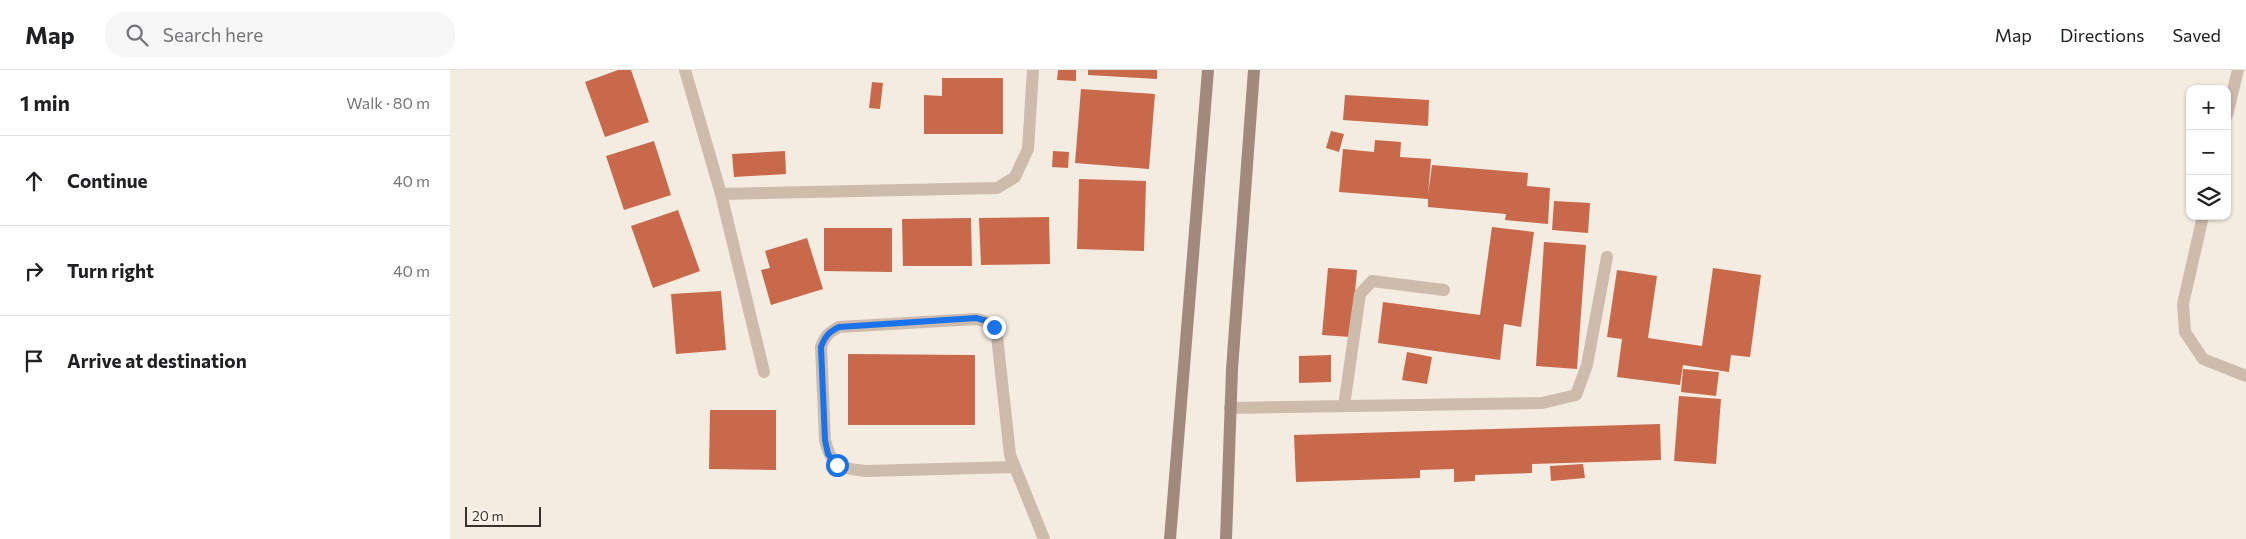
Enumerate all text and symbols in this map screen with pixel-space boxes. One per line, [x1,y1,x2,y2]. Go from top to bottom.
search box [105,12,455,57]
text: Map [25,20,75,49]
icon: search [123,21,151,49]
text: Search here [163,23,263,46]
text: Map [1995,24,2032,46]
text: Directions [2060,24,2144,46]
text: Saved [2172,24,2221,46]
map controls [2186,85,2231,220]
button: + [2186,85,2231,130]
text: 1 min [20,90,70,115]
text: Walk · 80 m [346,93,430,112]
button: − [2186,130,2231,175]
icon: ahead [20,167,48,195]
text: Continue [67,169,147,192]
text: 40 m [393,171,430,190]
button: layers [2186,175,2231,220]
icon: right [20,257,48,285]
text: Turn right [67,259,154,282]
text: 40 m [393,261,430,280]
route end [983,316,1006,339]
icon: arrive [20,347,48,375]
text: Arrive at destination [67,349,247,372]
route start [826,454,849,477]
scale bar [465,504,541,527]
text: 20 m [472,507,504,524]

